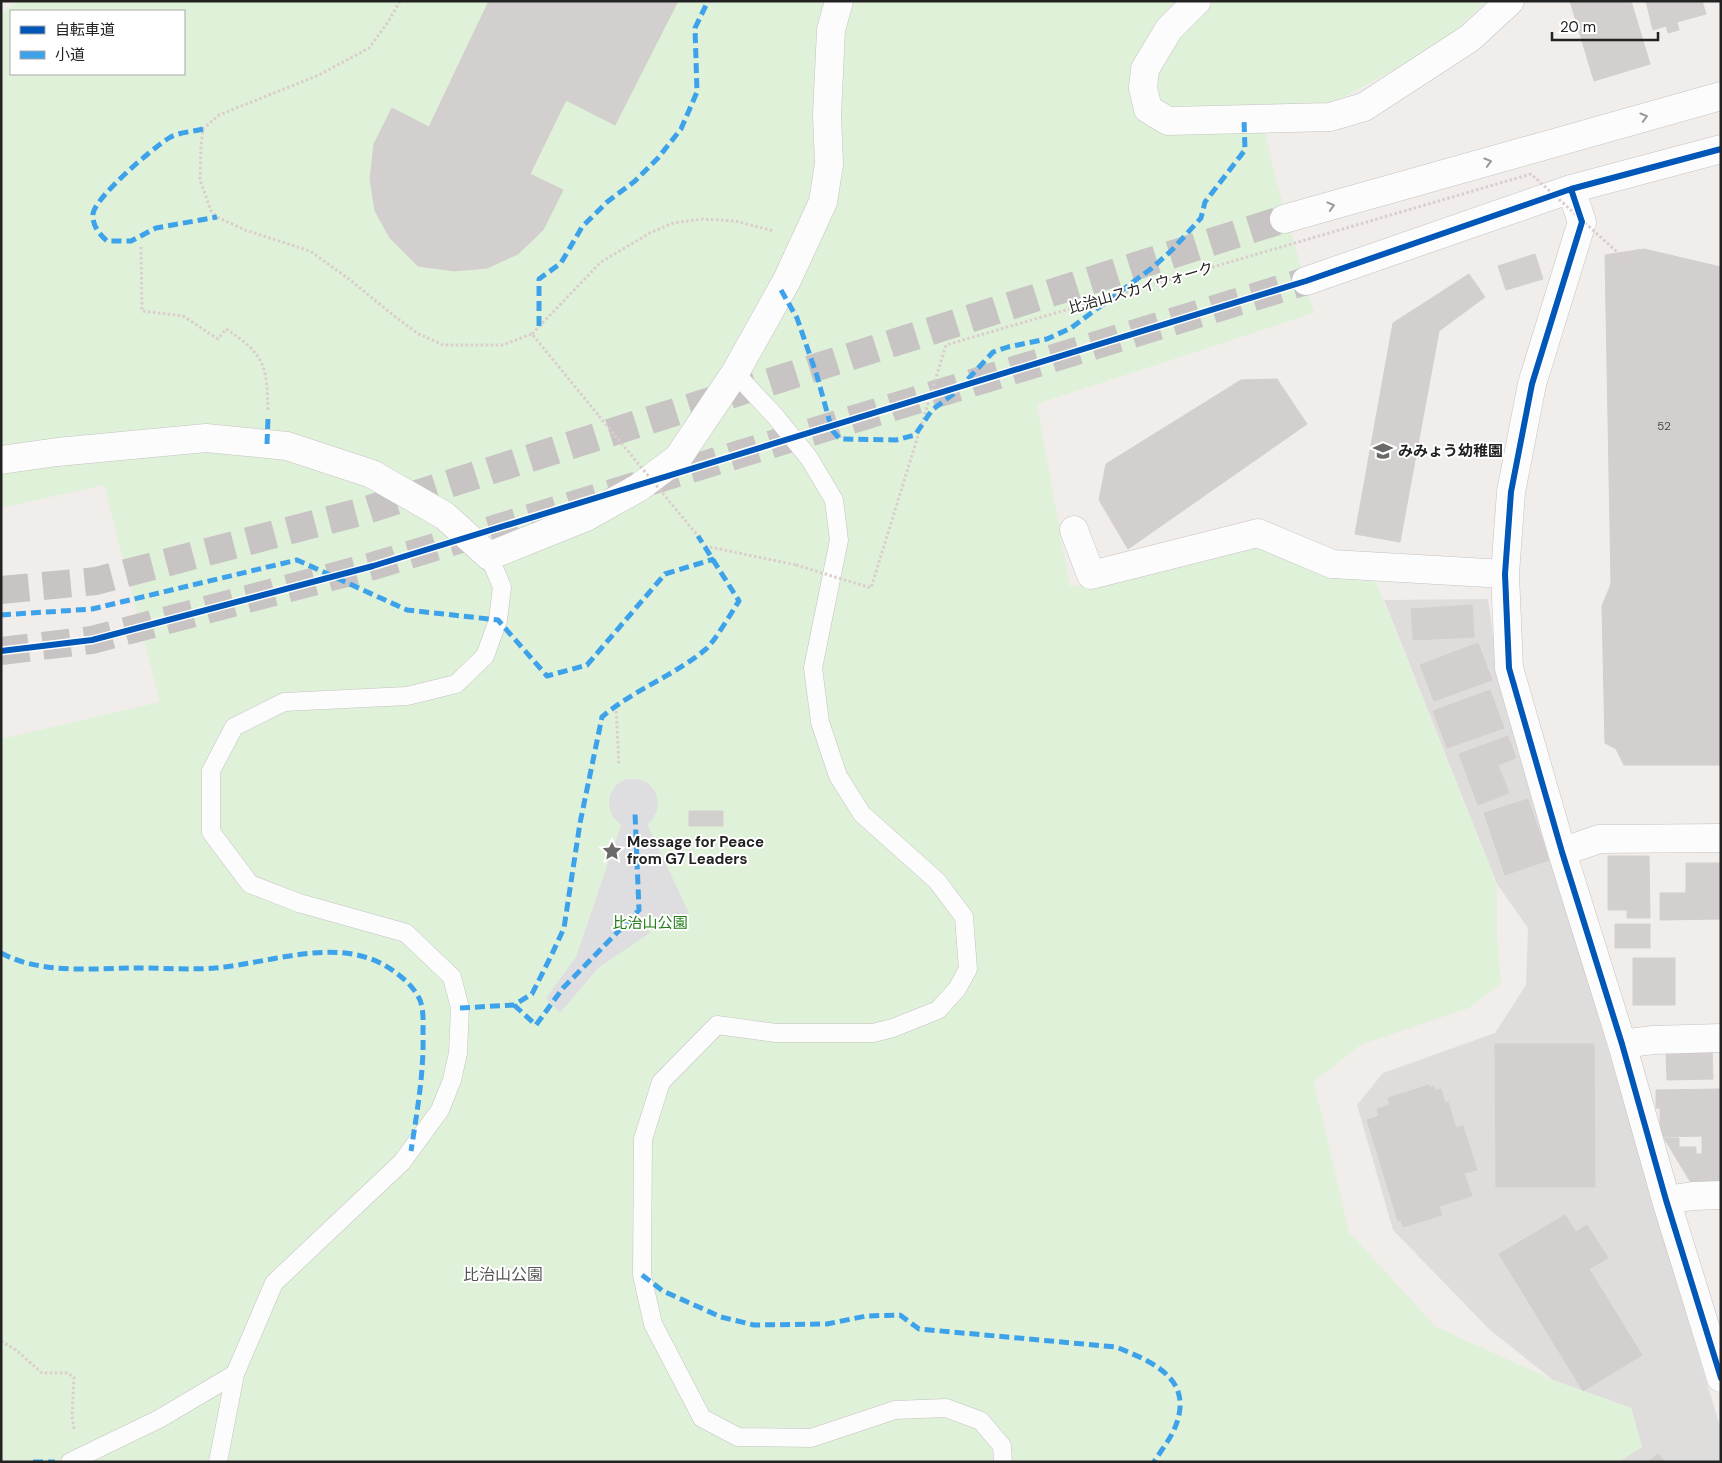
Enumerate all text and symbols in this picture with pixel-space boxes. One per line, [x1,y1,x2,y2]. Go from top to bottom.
legend [10,10,185,75]
scale bar [1552,10,1658,42]
text: 20 m [1560,17,1596,37]
text: 自転車道 [55,20,115,40]
text: 小道 [55,45,85,65]
one-way arrow [1639,113,1648,123]
one-way arrow [1483,157,1491,167]
one-way arrow [1327,201,1336,212]
street label: 比治山スカイウォーク [1066,258,1216,318]
house number: 52 [1657,418,1671,434]
school or university icon: みみょう幼稚園 [1372,440,1394,462]
place label: みみょう幼稚園 [1398,441,1503,461]
place label: Message for Peace from G7 Leaders [627,832,764,869]
place icon: Message for Peace from G7 Leaders [601,840,623,862]
park label: 比治山公園 [612,913,688,933]
district label: 比治山公園 [463,1264,543,1285]

